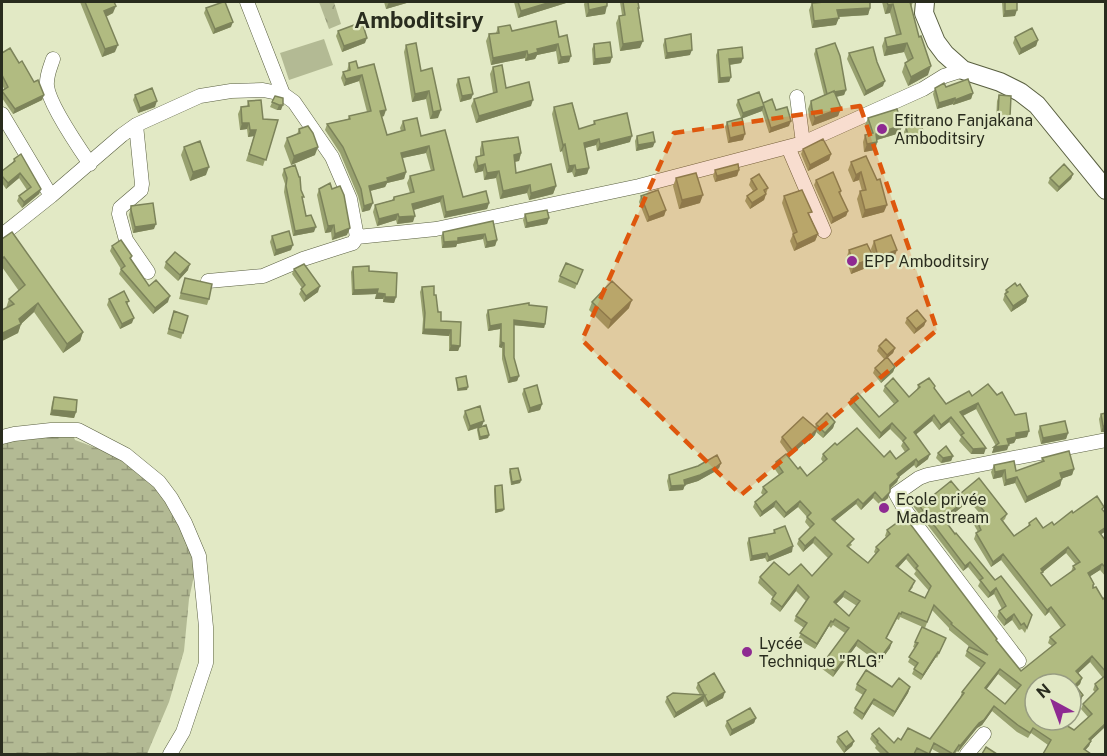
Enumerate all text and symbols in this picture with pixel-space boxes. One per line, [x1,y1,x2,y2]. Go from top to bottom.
district label: Amboditsiry [354,7,484,33]
place label: Efitrano Fanjakana Amboditsiry [894,111,1033,148]
marker: Efitrano Fanjakana Amboditsiry [875,122,889,136]
place label: EPP Amboditsiry [864,252,990,271]
marker: EPP Amboditsiry [845,254,859,268]
place label: Ecole privée Madastream [896,490,989,527]
marker: Ecole privée Madastream [877,501,891,515]
place label: Lycée Technique "RLG" [759,634,884,671]
marker: Lycée Technique "RLG" [740,645,754,659]
north arrow [1023,672,1083,732]
text: N [1033,680,1054,702]

